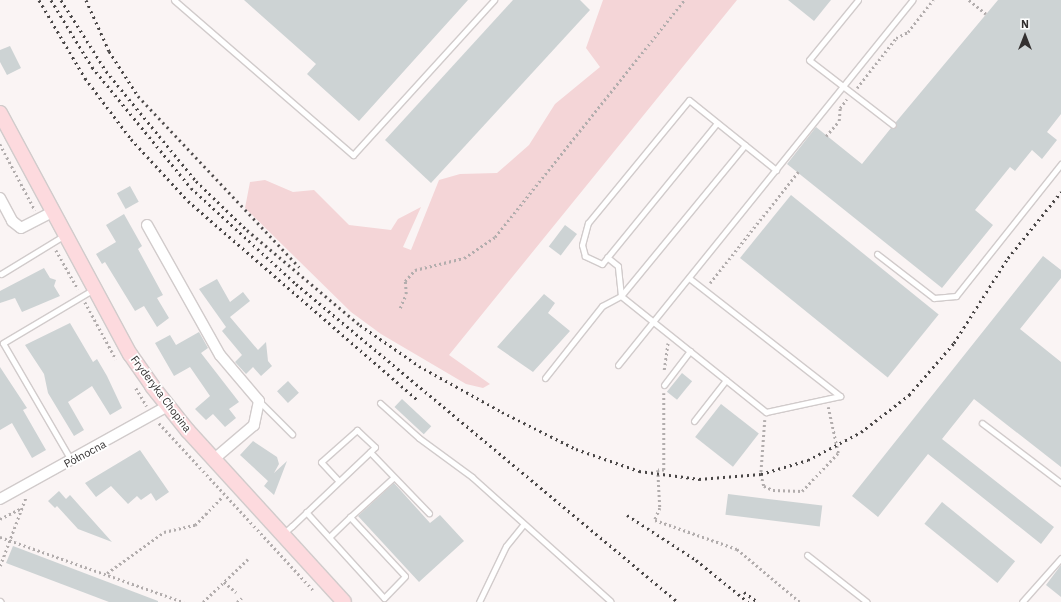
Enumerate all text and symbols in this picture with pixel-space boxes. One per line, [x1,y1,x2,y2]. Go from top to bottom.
north arrow [1005,16,1045,56]
text: N [1021,17,1029,31]
street label: Fryderyka Chopina [128,353,194,435]
street label: Północna [62,437,108,471]

